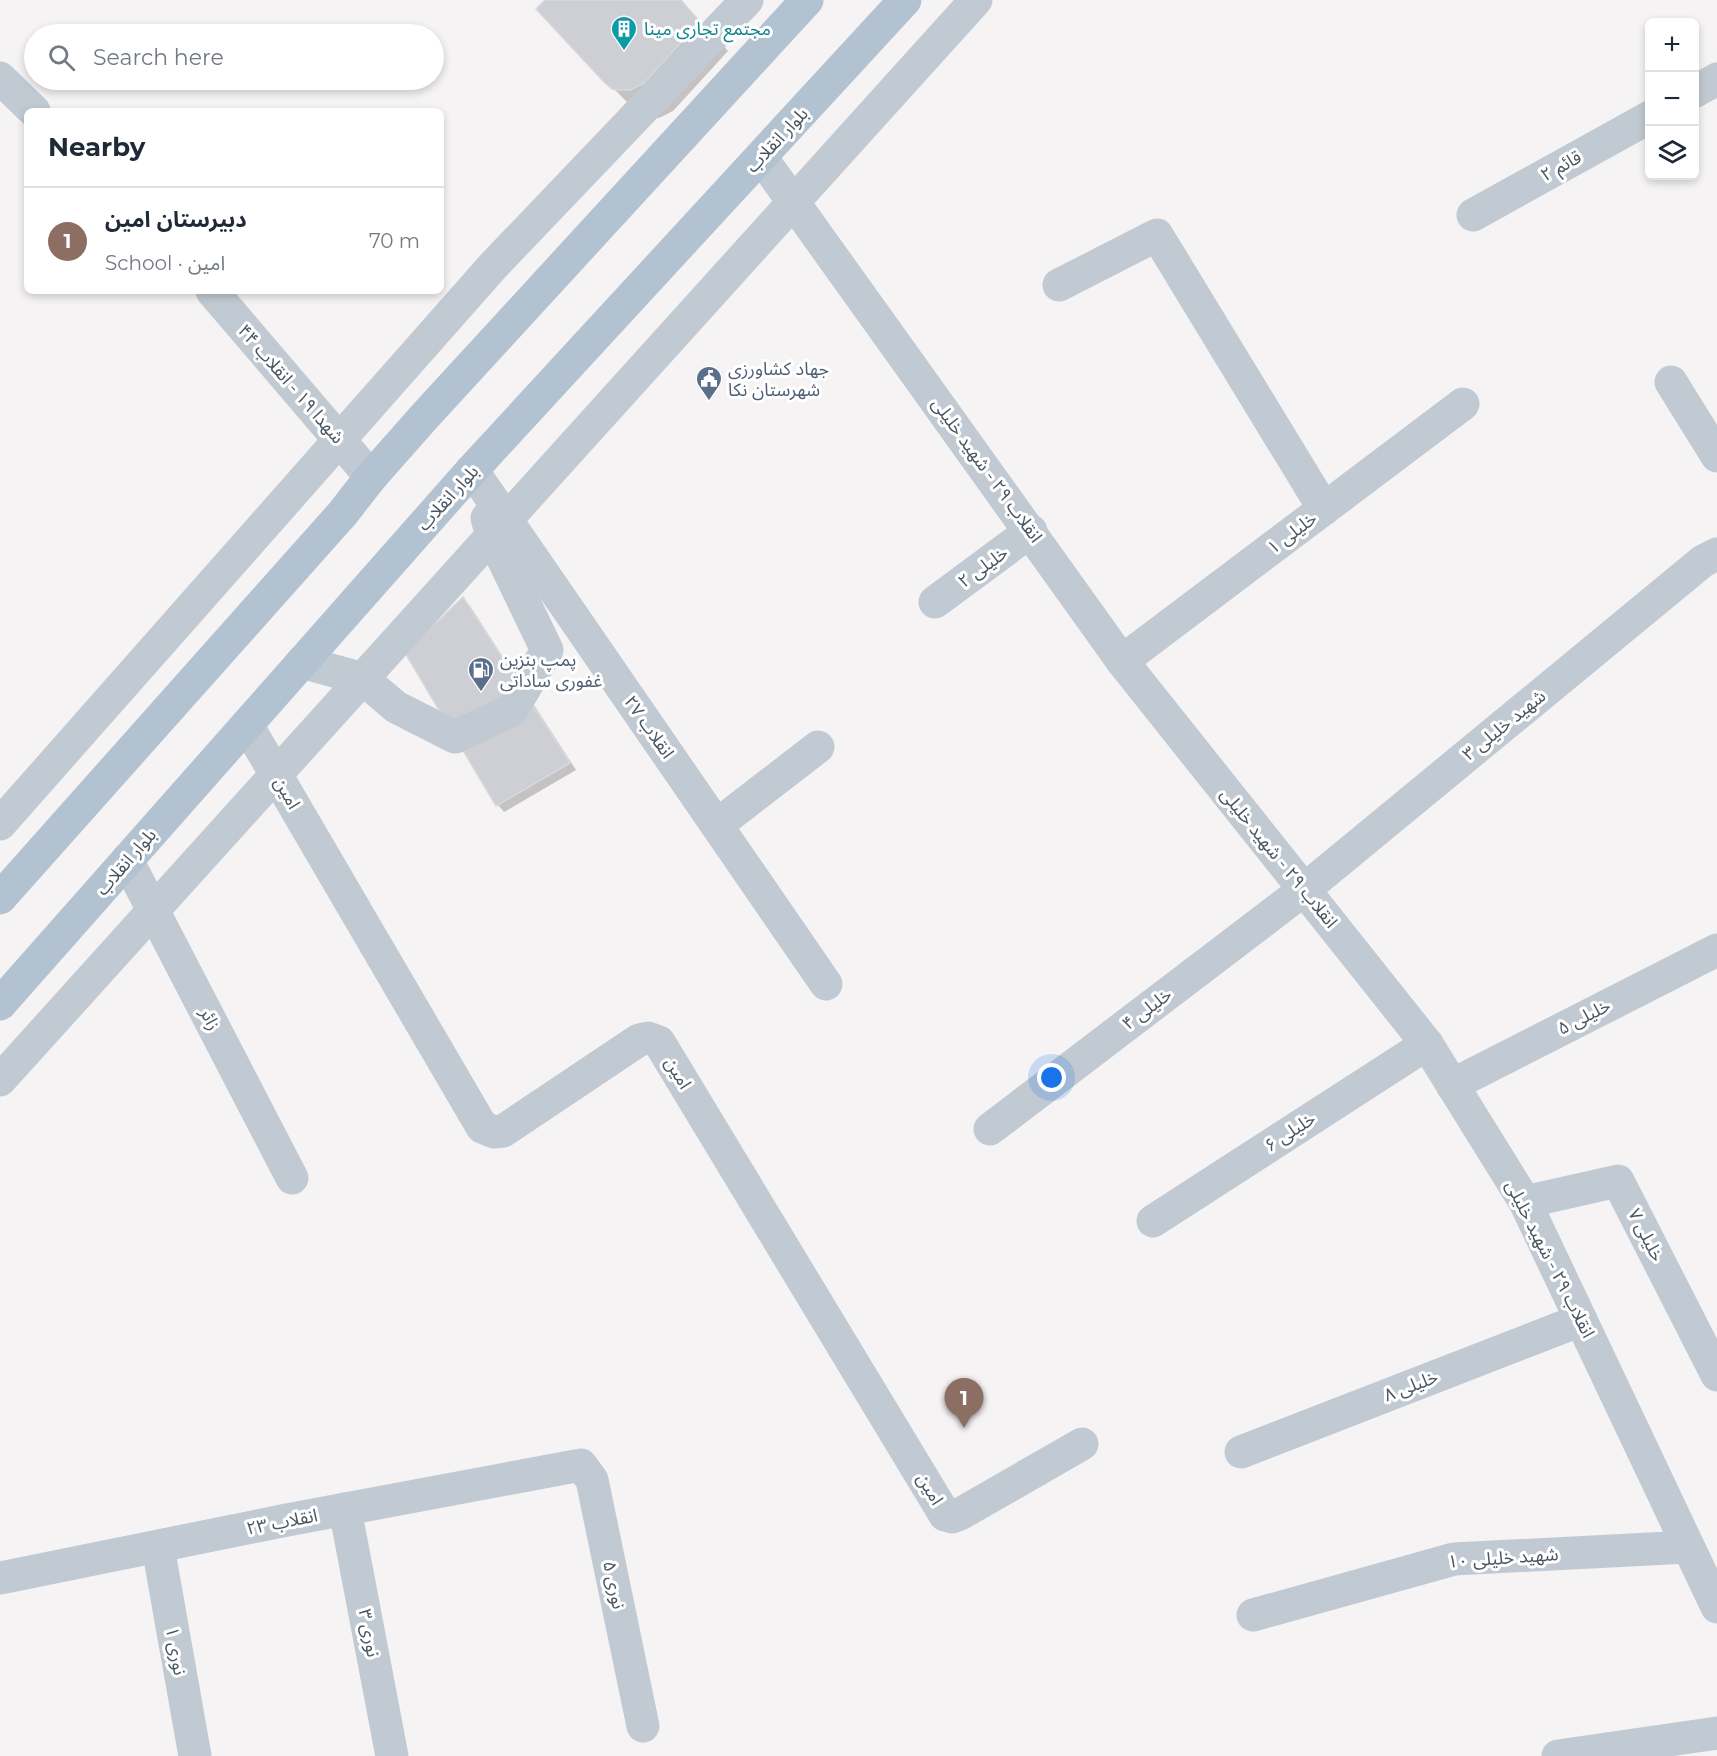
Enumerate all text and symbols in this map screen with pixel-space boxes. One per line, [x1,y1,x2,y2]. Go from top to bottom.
building icon: مجتمع تجاری مینا [609,14,639,52]
place label: مجتمع تجاری مینا [644,18,771,43]
map controls [1645,18,1699,180]
button: + [1645,18,1699,72]
search box [24,24,444,90]
icon: search [45,41,78,74]
text: Search here [93,44,224,71]
button: − [1645,72,1699,126]
street label: بلوار انقلاب [741,103,813,177]
button: layers [1645,126,1699,180]
text: Nearby [48,131,145,163]
street label: قائم ٢ [1537,146,1586,188]
text: دبیرستان امین [105,206,247,233]
text: 1 [64,229,71,253]
text: 70 m [369,229,420,253]
text: School · امین [105,251,225,275]
street label: شهدا ۱۹ - انقلاب ۴۴ [233,320,349,448]
place label: جهاد کشاورزی شهرستان نکا [728,358,829,401]
public building icon: جهاد کشاورزی شهرستان نکا [694,364,724,402]
street label: انقلاب ۲۹ - شهید خلیلی [927,393,1047,547]
street label: بلوار انقلاب [413,461,483,535]
street label: خلیلی ۱ [1263,507,1321,559]
street label: خلیلی ۲ [954,542,1012,592]
place label: پمپ بنزین غفوری ساداتی [500,649,602,692]
fuel station icon: پمپ بنزین غفوری ساداتی [466,655,496,693]
street label: شهید خلیلی ۳ [1458,685,1550,765]
street label: انقلاب ۲۷ [619,691,679,763]
street label: امین [269,773,305,813]
street label: انقلاب ۲۹ - شهید خلیلی [1216,783,1342,933]
street label: بلوار انقلاب [91,824,161,900]
street label: خلیلی ۴ [1118,983,1176,1035]
street label: خلیلی ۵ [1554,994,1614,1040]
street label: زائر [195,1003,225,1034]
street label: امین [660,1053,696,1093]
your location [1037,1063,1066,1092]
street label: خلیلی ۶ [1260,1107,1320,1157]
street label: انقلاب ۲۹ - شهید خلیلی [1501,1177,1599,1341]
street label: خلیلی ۷ [1623,1205,1669,1265]
street label: خلیلی ۸ [1381,1366,1441,1406]
pin: 1 [944,1378,984,1428]
street label: امین [912,1469,948,1509]
street label: انقلاب ۲۳ [245,1504,319,1540]
street label: شهید خلیلی ۱۰ [1447,1543,1559,1573]
street label: نوری ۵ [598,1559,630,1611]
street label: نوری ۳ [354,1607,384,1659]
street label: نوری ۱ [161,1625,191,1677]

